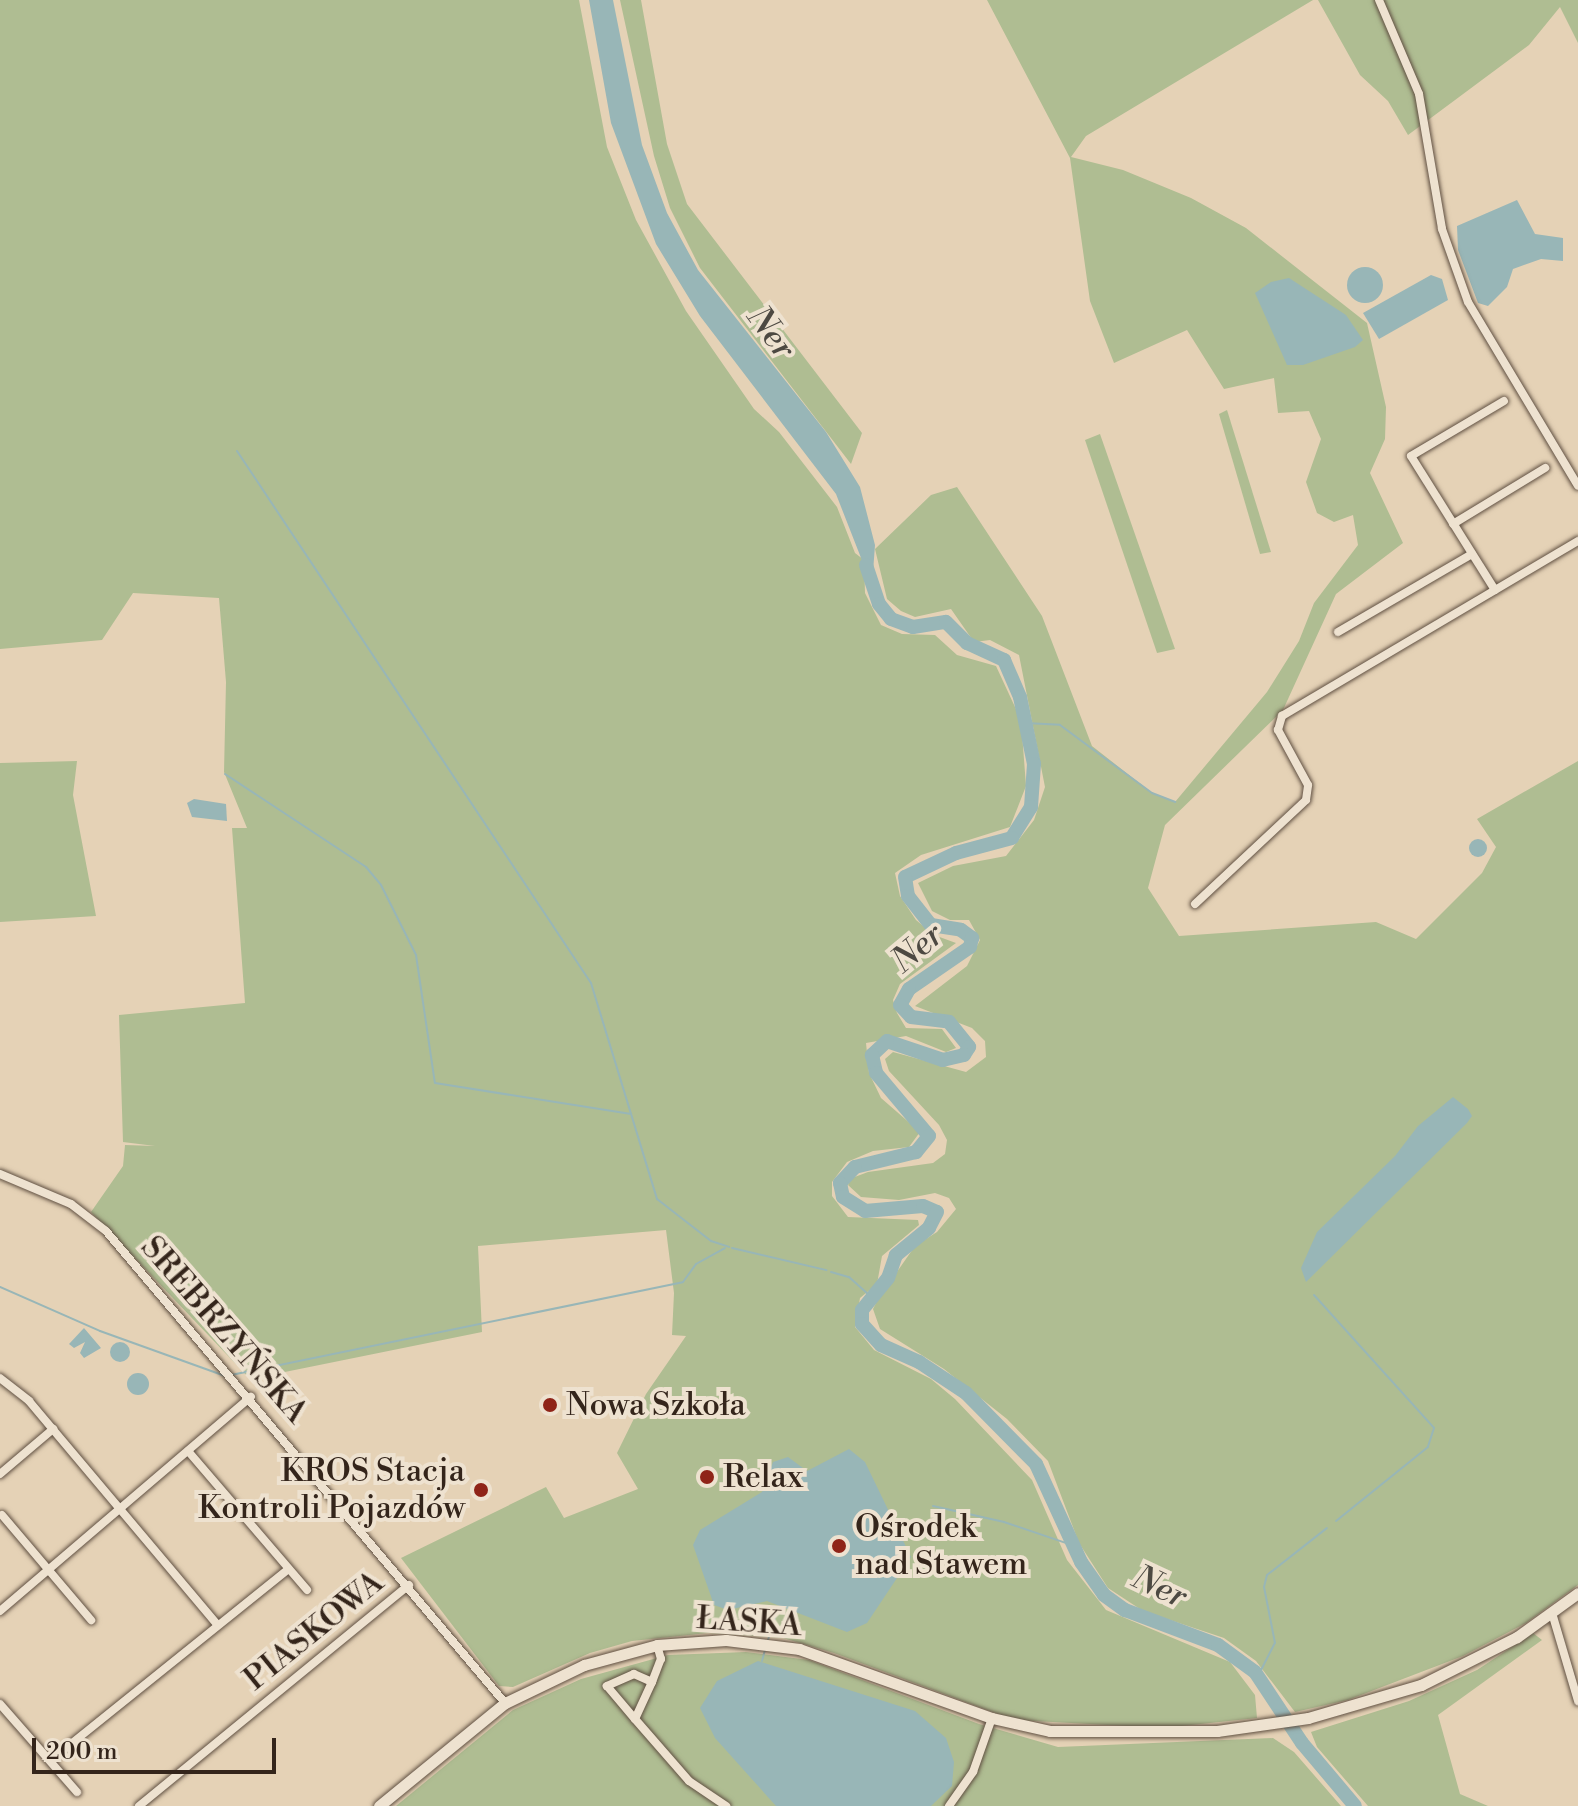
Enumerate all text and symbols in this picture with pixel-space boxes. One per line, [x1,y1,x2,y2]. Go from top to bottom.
water label: Ner [737,298,803,368]
water label: Ner [884,915,952,983]
street label: SREBRZYŃSKA [132,1229,316,1431]
place label: Nowa Szkoła [566,1386,746,1424]
marker: Nowa Szkoła [541,1396,559,1414]
place label: KROS Stacja Kontroli Pojazdów [198,1453,465,1528]
place label: Relax [723,1458,803,1496]
marker: Relax [698,1468,716,1486]
marker: KROS Stacja Kontroli Pojazdów [472,1481,490,1499]
place label: Ośrodek nad Stawem [855,1509,1027,1584]
marker: Ośrodek nad Stawem [830,1537,848,1555]
water label: Ner [1125,1558,1193,1618]
street label: PIASKOWA [237,1563,391,1699]
street label: ŁASKA [695,1599,803,1645]
scale bar [36,1722,280,1772]
text: 200 m [46,1737,117,1767]

